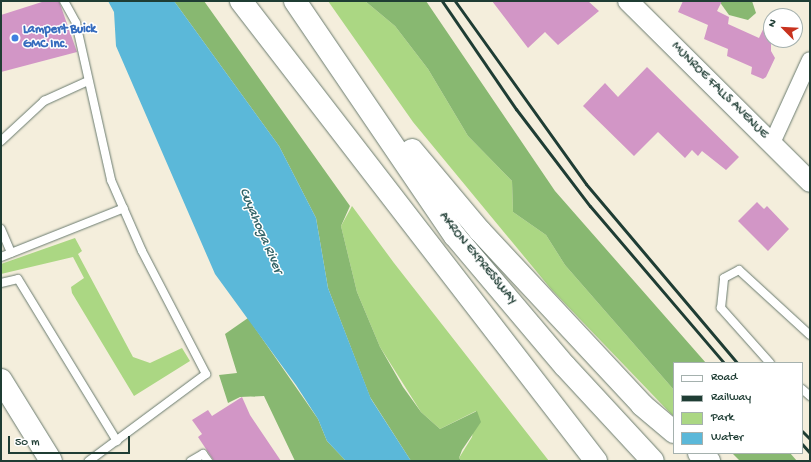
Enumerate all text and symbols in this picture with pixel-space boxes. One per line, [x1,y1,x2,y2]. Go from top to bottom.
north arrow [763,8,803,48]
text: N [766,18,780,29]
place label: Lampert Buick GMC Inc. [23,23,96,54]
marker: Lampert Buick GMC Inc. [10,33,20,43]
street label: MUNROE FALLS AVENUE [667,39,771,143]
water label: Cuyahoga River [234,186,286,276]
street label: AKRON EXPRESSWAY [435,209,519,309]
legend [673,362,803,454]
text: Road [711,371,737,385]
text: Railway [711,391,751,405]
text: Park [711,411,734,425]
scale bar [10,428,132,454]
text: Water [711,431,743,445]
text: 50 m [15,436,40,450]

